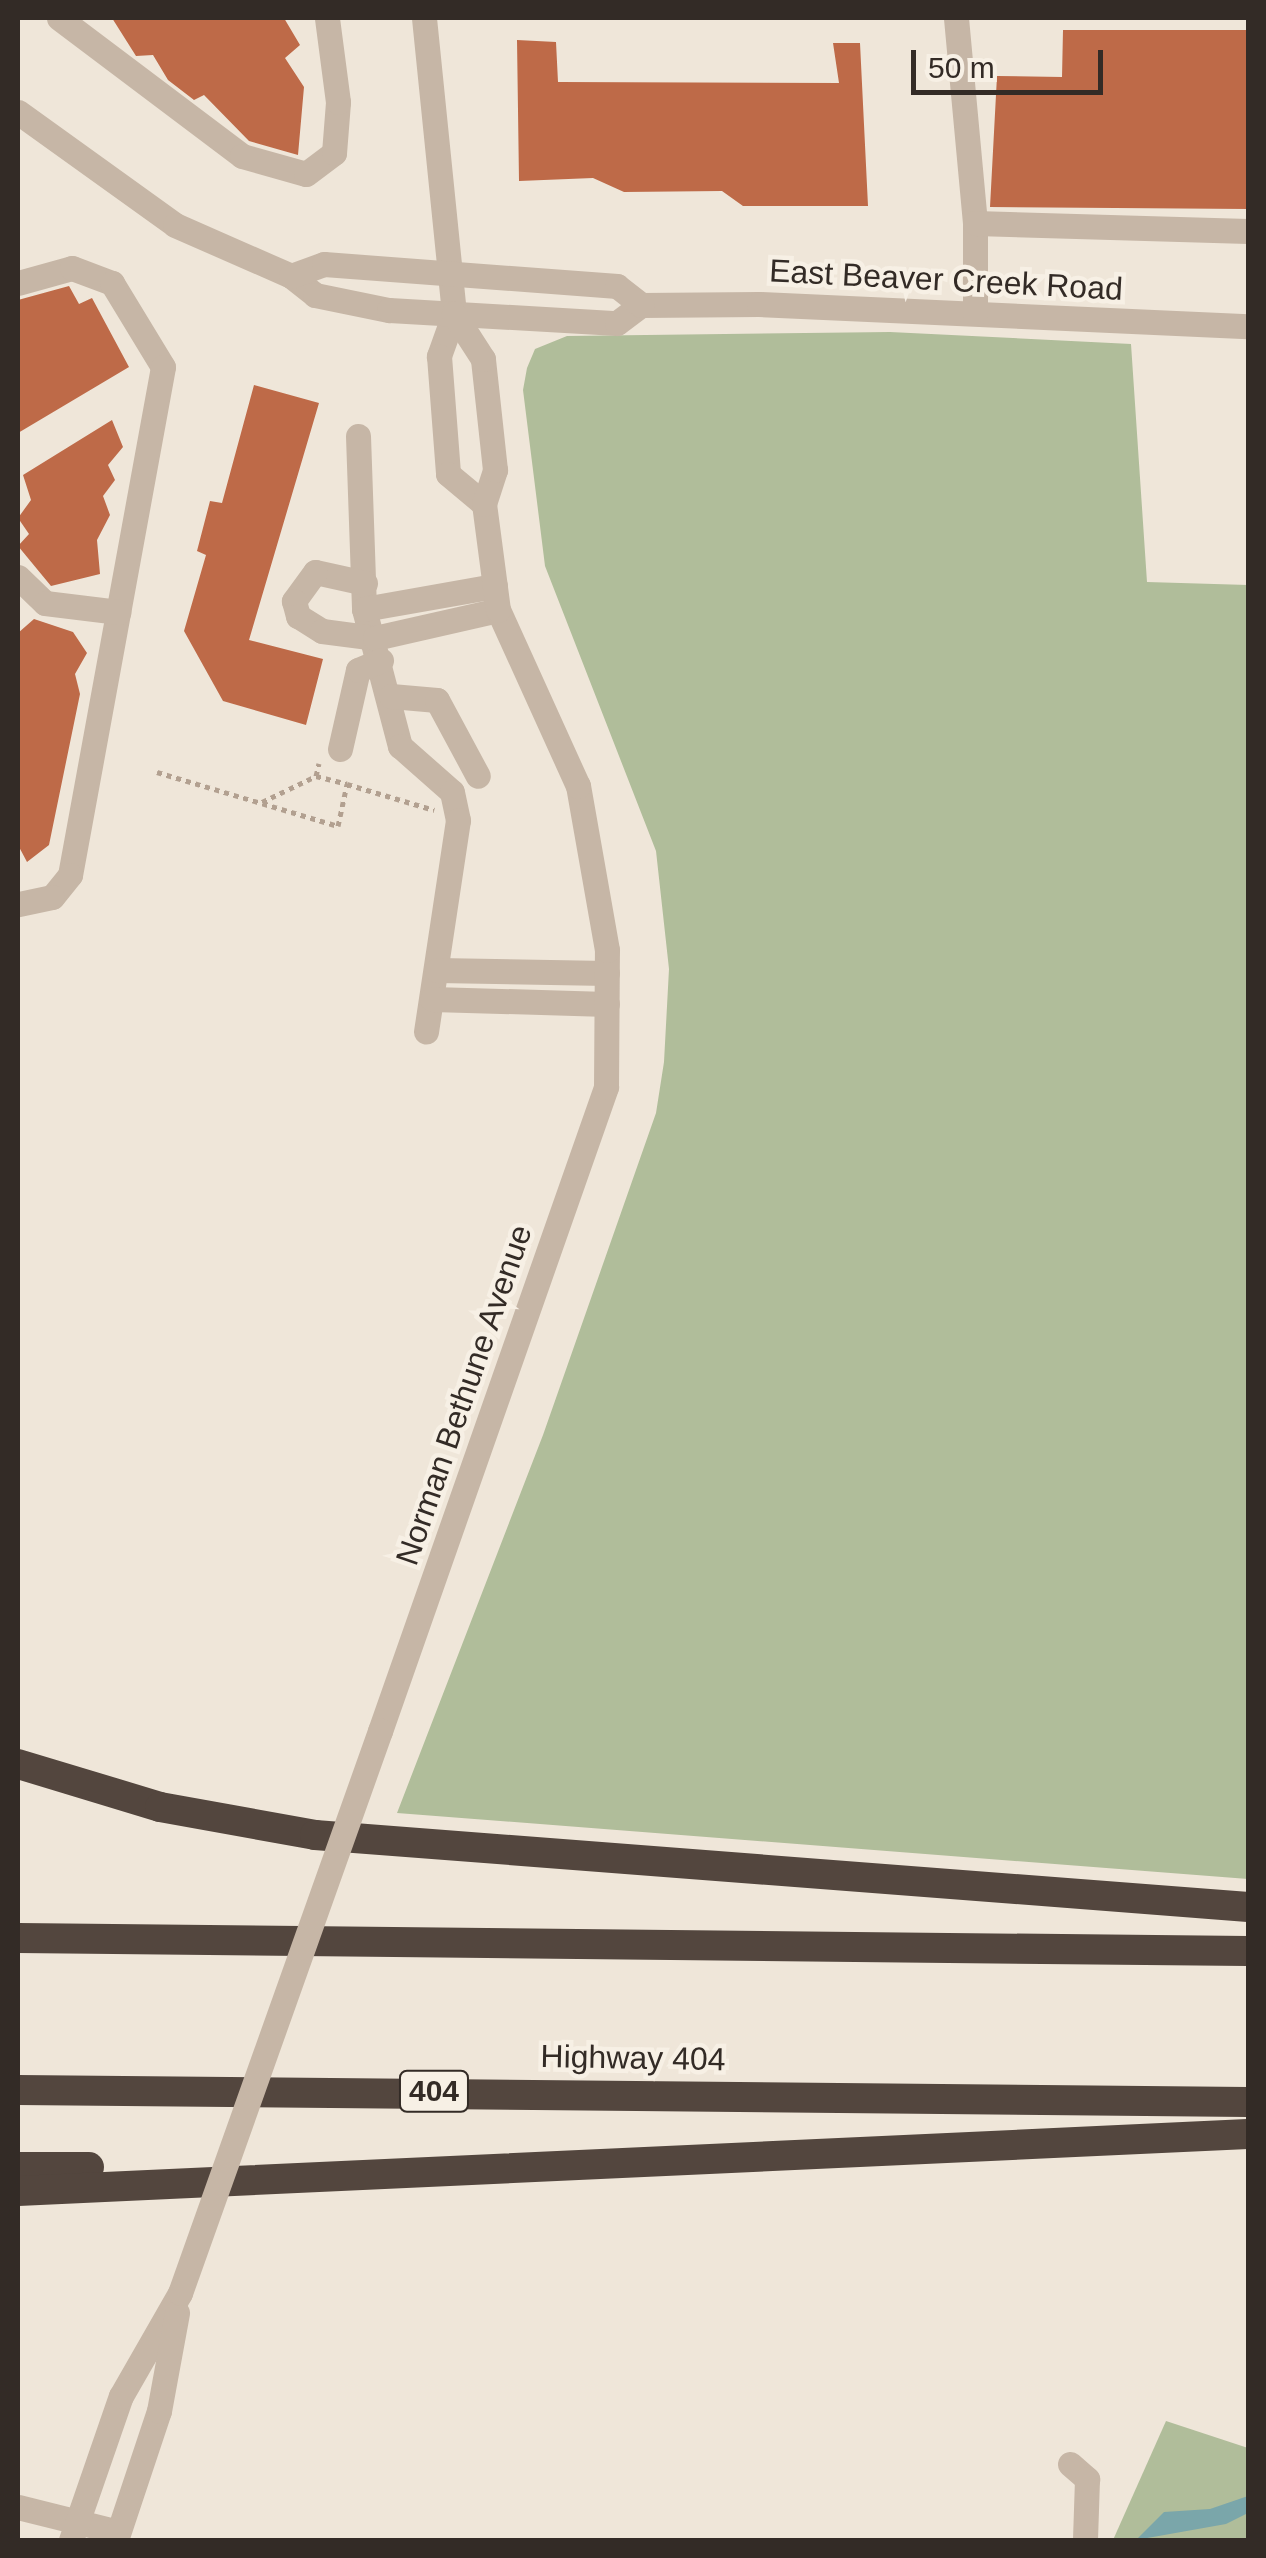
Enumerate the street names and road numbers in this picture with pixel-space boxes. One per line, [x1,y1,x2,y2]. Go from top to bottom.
street label: East Beaver Creek Road [768,252,1124,308]
street label: Norman Bethune Avenue [387,1219,541,1571]
street label: Highway 404 [540,2037,726,2079]
road number: 404 [396,2066,472,2116]

